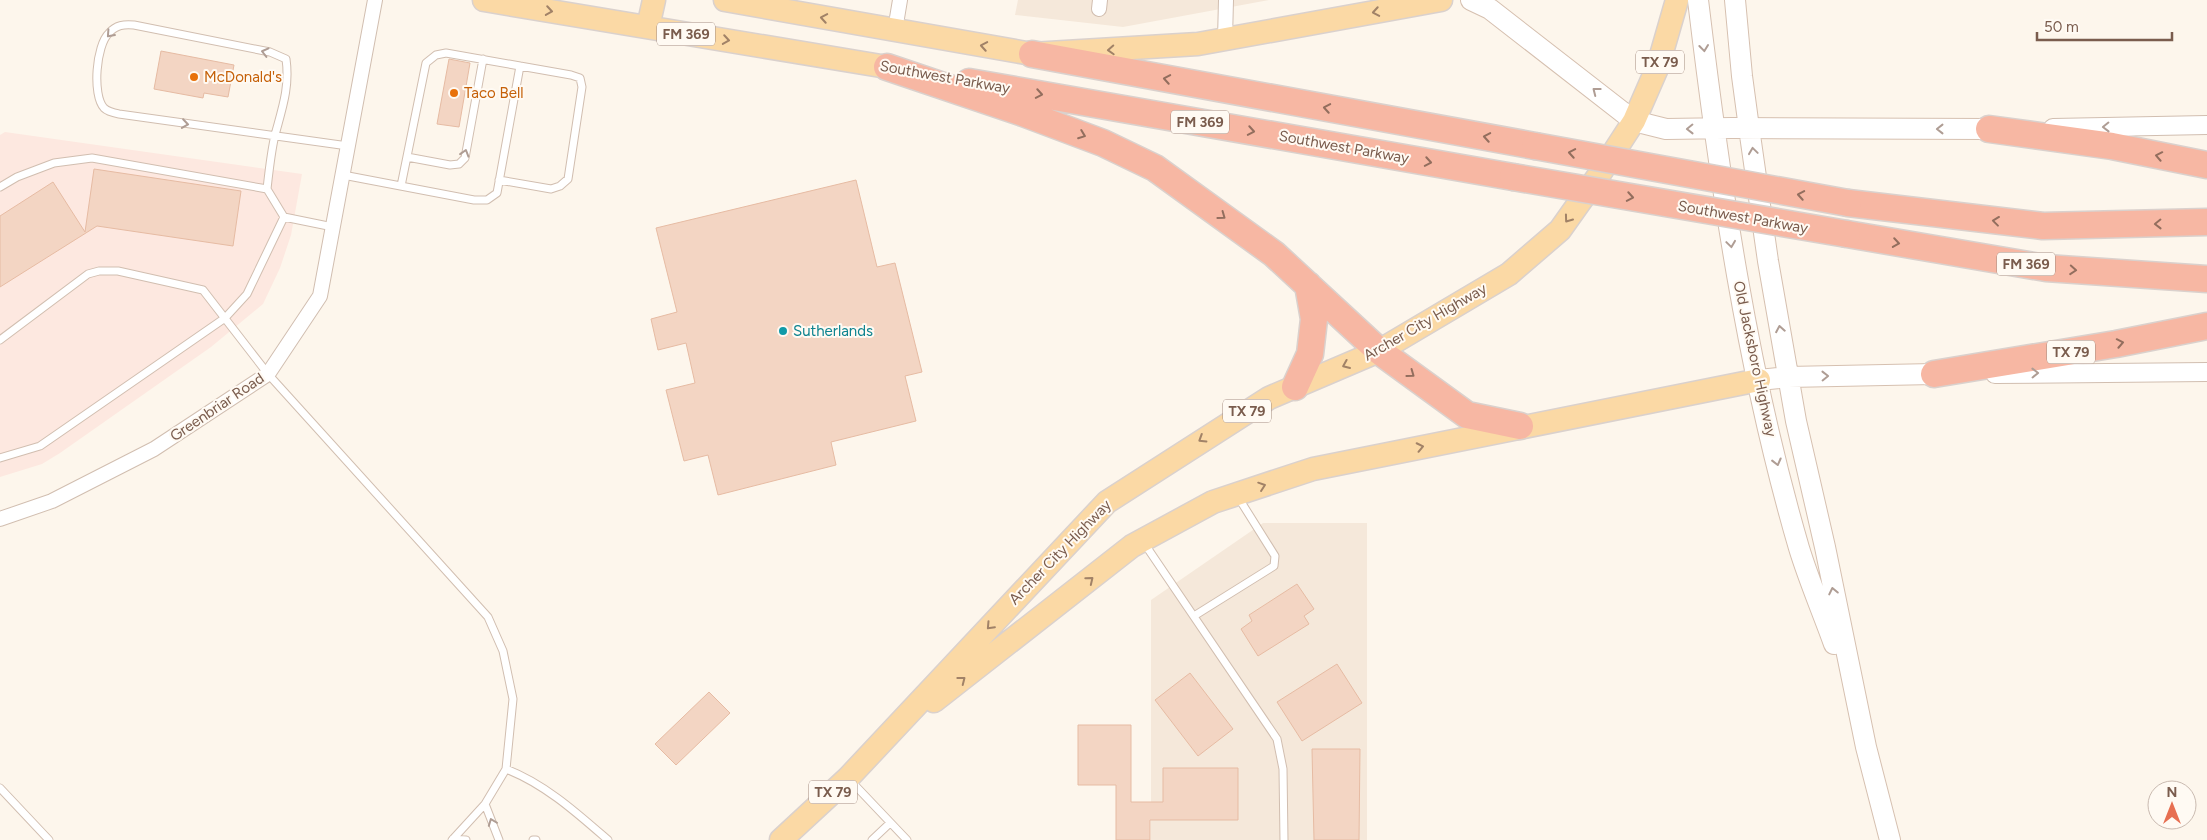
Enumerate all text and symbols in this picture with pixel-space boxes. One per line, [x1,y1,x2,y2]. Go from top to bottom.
one-way arrow [545,5,553,15]
one-way arrow [1371,6,1380,17]
scale bar [2037,10,2172,42]
one-way arrow [820,13,829,23]
text: 50 m [2044,18,2079,36]
road number: FM 369 [657,22,715,46]
one-way arrow [106,28,115,37]
one-way arrow [722,35,731,45]
one-way arrow [980,41,989,51]
one-way arrow [1107,44,1115,55]
one-way arrow [1698,45,1709,53]
one-way arrow [261,47,269,58]
road number: TX 79 [1636,51,1684,74]
street label: Southwest Parkway [878,57,1012,97]
place label: McDonald's [204,68,282,86]
marker: McDonald's [188,71,200,83]
one-way arrow [1163,74,1171,85]
place label: Taco Bell [464,84,523,102]
marker: Taco Bell [448,87,460,99]
one-way arrow [1035,88,1043,98]
one-way arrow [1593,88,1602,96]
one-way arrow [1322,104,1331,114]
road number: FM 369 [1171,110,1229,134]
one-way arrow [181,118,190,128]
one-way arrow [2102,122,2110,132]
one-way arrow [1686,124,1694,134]
one-way arrow [1936,124,1944,134]
one-way arrow [1246,125,1255,135]
street label: Southwest Parkway [1277,127,1411,167]
one-way arrow [1077,129,1086,140]
one-way arrow [1482,133,1491,143]
one-way arrow [1748,147,1758,155]
one-way arrow [1567,148,1576,159]
one-way arrow [460,149,470,157]
one-way arrow [2155,151,2164,161]
one-way arrow [1424,156,1432,166]
one-way arrow [1796,190,1805,200]
one-way arrow [1626,192,1635,202]
street label: Southwest Parkway [1676,197,1810,237]
one-way arrow [1216,210,1226,219]
one-way arrow [1565,213,1574,223]
one-way arrow [1992,216,2000,227]
one-way arrow [2154,218,2162,229]
one-way arrow [1891,237,1900,247]
one-way arrow [1726,240,1736,248]
road number: FM 369 [1997,252,2055,276]
one-way arrow [2070,264,2078,275]
street label: Archer City Highway [1360,279,1490,365]
street label: Old Jacksboro Highway [1730,279,1780,439]
place label: Sutherlands [793,322,873,340]
marker: Sutherlands [777,325,789,337]
one-way arrow [1775,325,1786,333]
one-way arrow [2116,339,2125,349]
road number: TX 79 [2047,341,2095,364]
one-way arrow [1342,358,1351,369]
one-way arrow [1405,368,1415,377]
one-way arrow [2032,368,2040,379]
street label: Greenbriar Road [167,369,267,445]
one-way arrow [1821,371,1829,382]
road number: TX 79 [1223,400,1271,422]
one-way arrow [1199,433,1208,443]
one-way arrow [1415,442,1424,453]
one-way arrow [1772,457,1782,465]
one-way arrow [1257,482,1266,492]
street label: Archer City Highway [1005,496,1115,608]
one-way arrow [1084,577,1093,585]
one-way arrow [1829,586,1839,595]
one-way arrow [987,621,996,630]
one-way arrow [956,677,966,686]
road number: TX 79 [809,780,857,804]
north arrow [2147,780,2197,830]
text: N [2167,784,2177,801]
one-way arrow [488,818,498,827]

